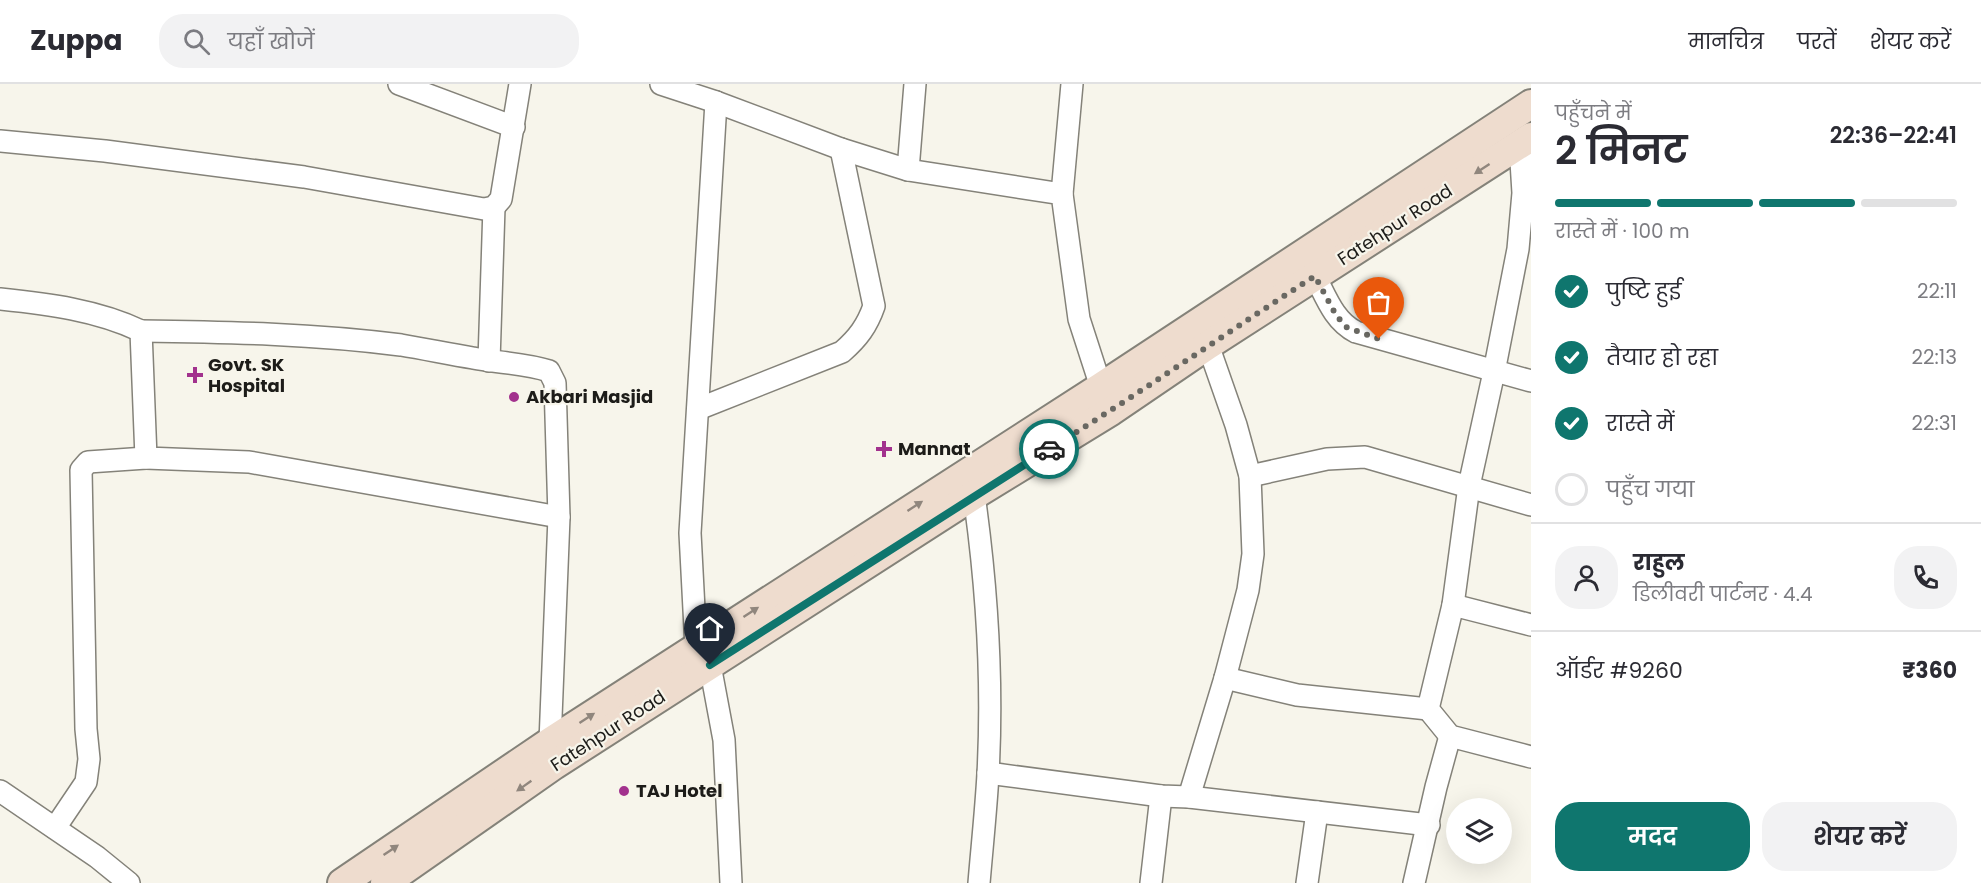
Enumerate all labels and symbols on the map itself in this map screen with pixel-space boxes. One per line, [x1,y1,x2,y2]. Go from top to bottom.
one-way arrow [1474,163,1490,174]
street label: Fatehpur Road [1332,178,1457,271]
pin [1353,277,1404,339]
place label: Govt. SK Hospital [208,352,285,398]
marker: Govt. SK Hospital [186,366,204,384]
place label: Akbari Masjid [526,384,653,409]
marker: Akbari Masjid [507,390,521,404]
courier [1019,419,1079,479]
place label: Mannat [898,436,971,461]
marker: Mannat [875,440,893,458]
one-way arrow [907,501,923,512]
pin [684,603,735,665]
one-way arrow [743,607,759,618]
street label: Fatehpur Road [545,684,670,777]
one-way arrow [579,712,595,724]
place label: TAJ Hotel [636,778,722,803]
one-way arrow [516,780,532,792]
marker: TAJ Hotel [617,784,631,798]
one-way arrow [383,845,399,856]

